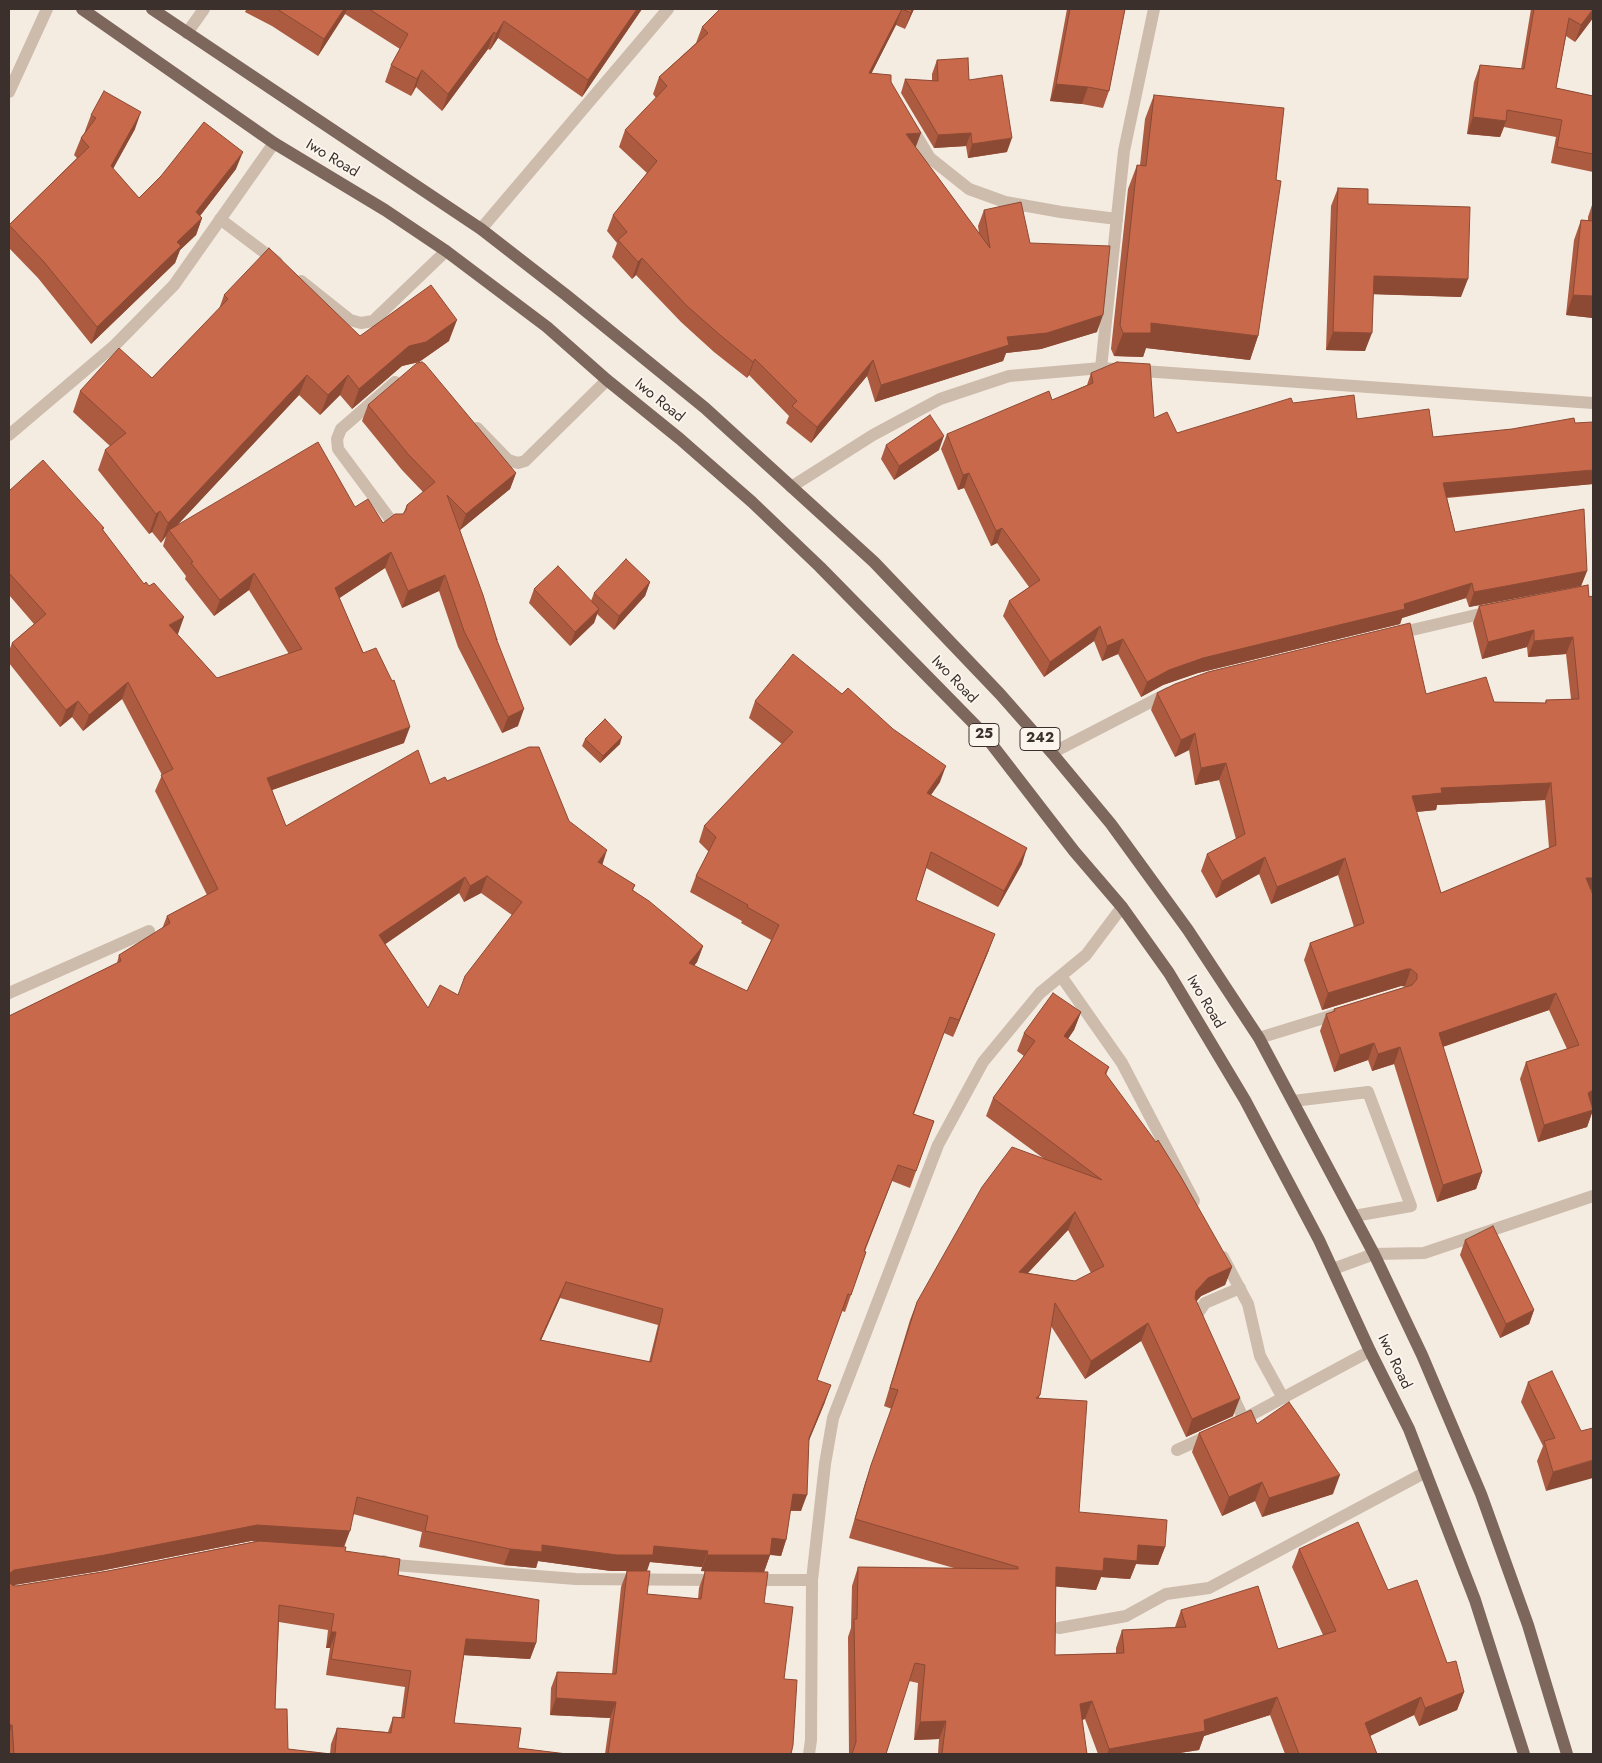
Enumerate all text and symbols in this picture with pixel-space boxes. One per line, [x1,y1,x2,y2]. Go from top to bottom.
street label: Iwo Road [302,136,362,182]
street label: Iwo Road [631,376,687,426]
street label: Iwo Road [927,653,981,707]
road number: 25 [969,724,999,746]
road number: 242 [1020,728,1060,751]
street label: Iwo Road [1182,972,1228,1032]
street label: Iwo Road [1373,1332,1415,1392]

